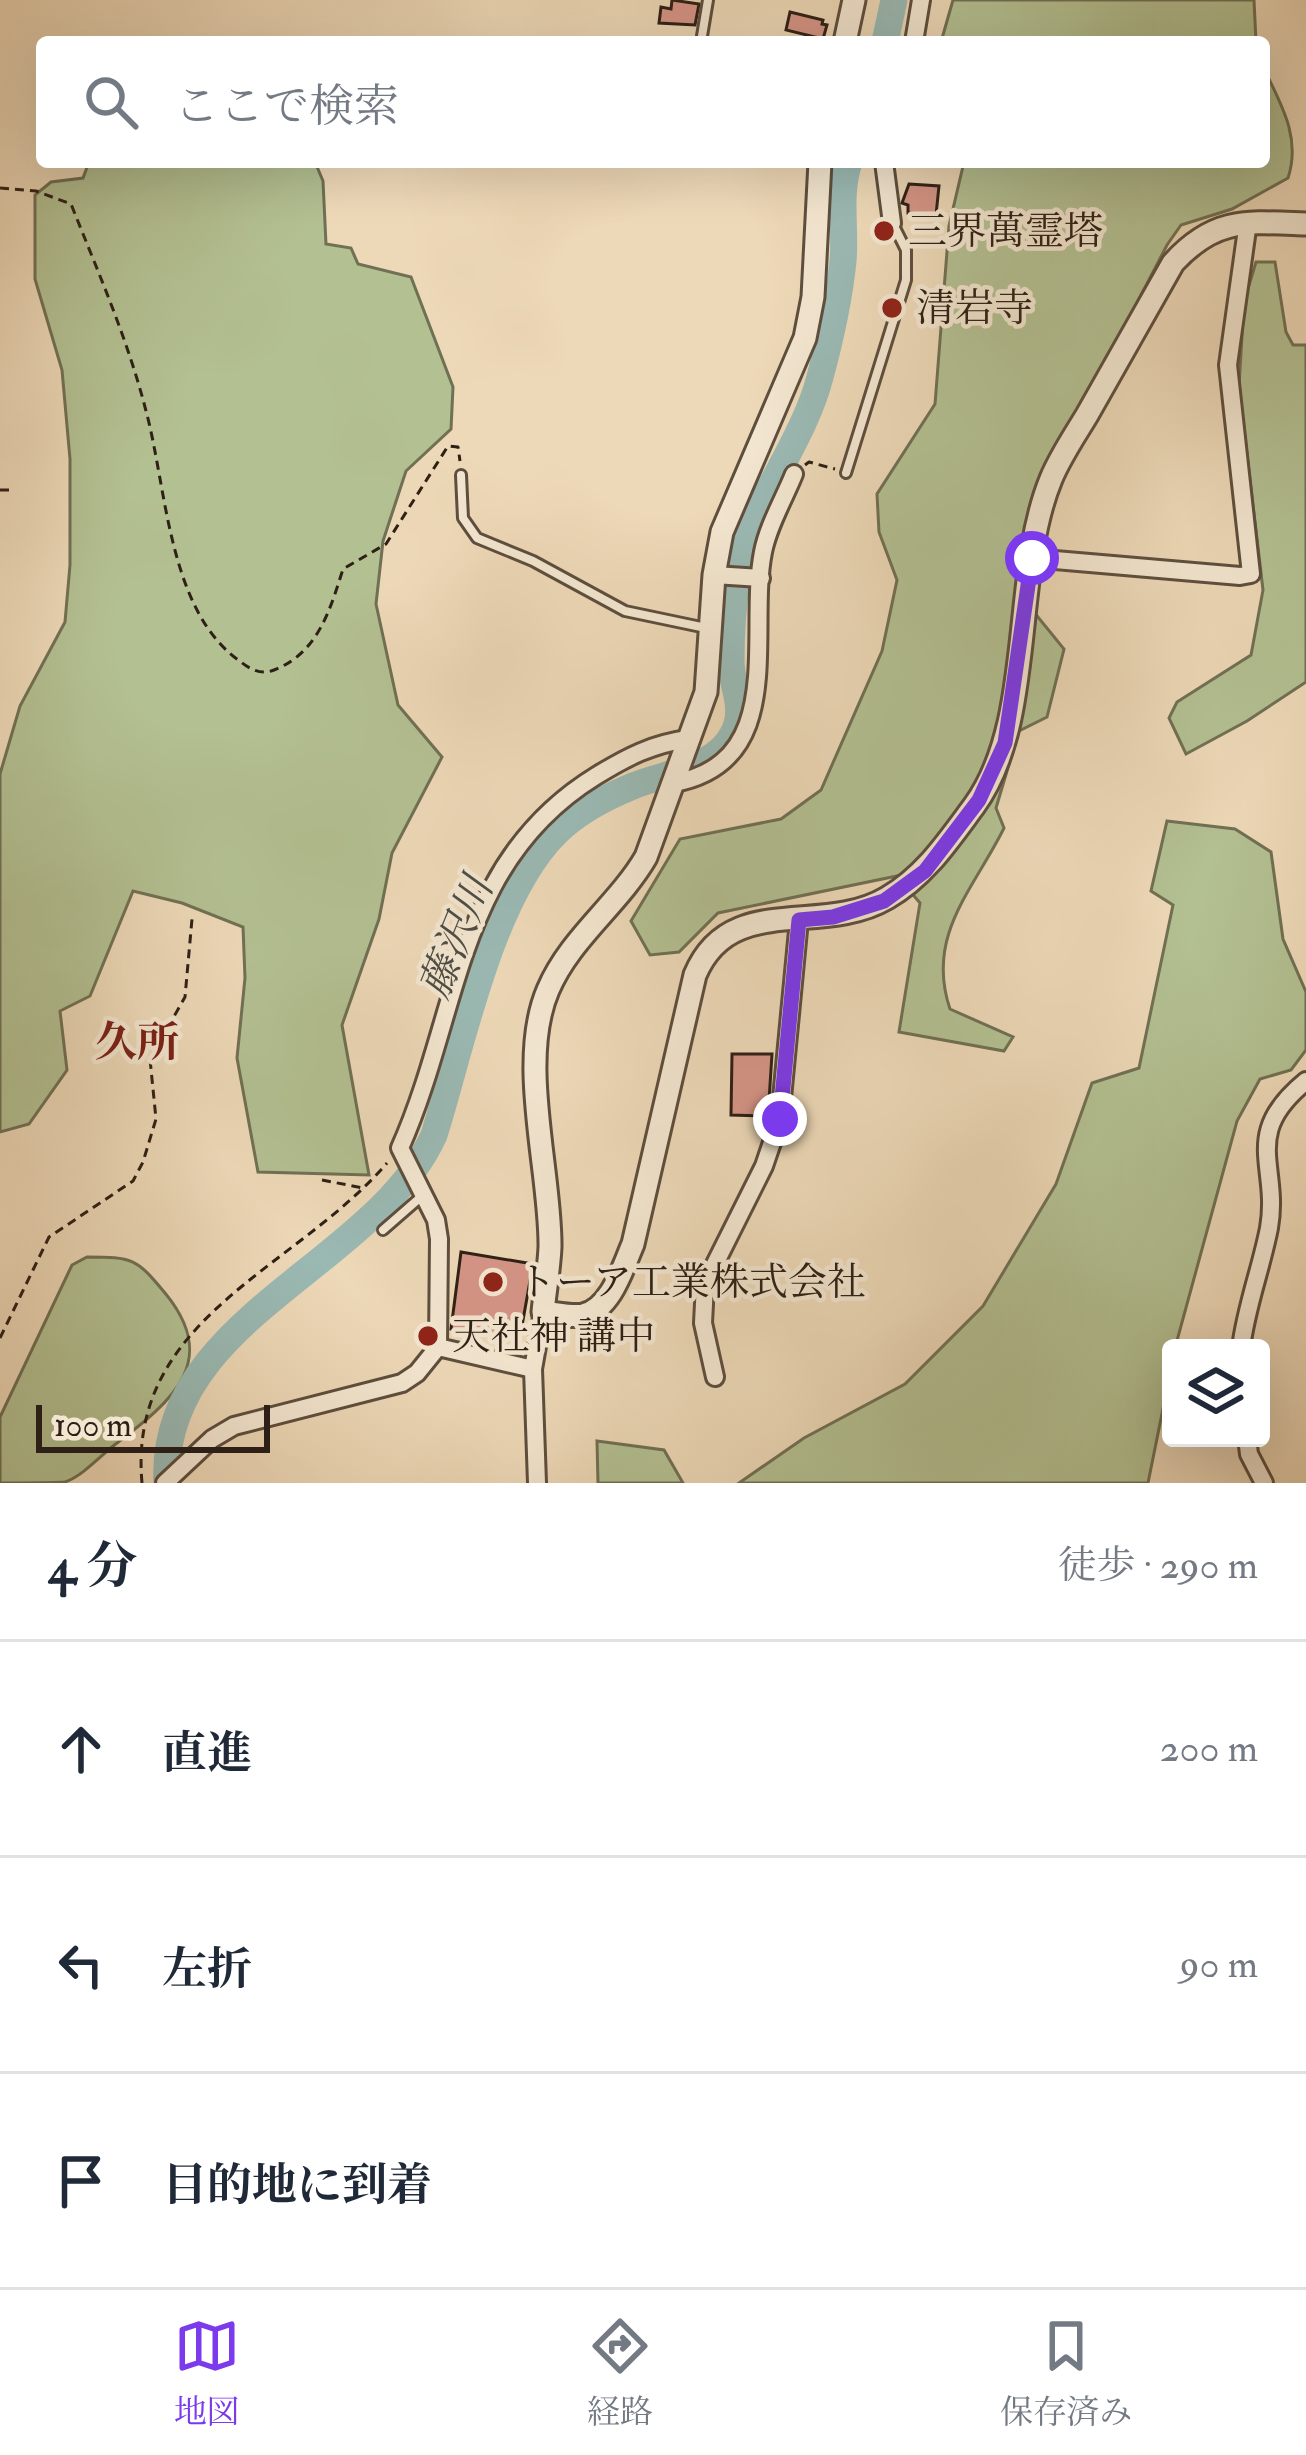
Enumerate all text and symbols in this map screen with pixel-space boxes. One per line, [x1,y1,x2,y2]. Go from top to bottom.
search box [36,36,1270,168]
icon: search [78,69,144,135]
text: ここで検索 [174,79,399,135]
place label: 三界萬霊塔 [908,207,1103,256]
marker: 三界萬霊塔 [871,218,897,244]
place label: 清岩寺 [916,284,1033,333]
marker: 清岩寺 [879,295,905,321]
route start [1005,531,1059,585]
water label: 藤沢川 [409,866,506,1006]
district label: 久所 [95,1017,179,1069]
route end [753,1092,807,1146]
place label: トーア工業株式会社 [517,1258,866,1307]
marker: トーア工業株式会社 [480,1269,506,1295]
place label: 天社神 講中 [452,1312,655,1361]
marker: 天社神 講中 [415,1323,441,1349]
map controls [1162,1339,1270,1447]
button: layers [1162,1339,1270,1447]
scale bar [36,1399,270,1452]
text: 100 m [54,1405,132,1446]
text: 4 分 [48,1535,137,1599]
text: 徒歩 · 290 m [1058,1541,1258,1590]
icon: ahead [48,1716,114,1782]
text: 200 m [1160,1724,1258,1773]
text: 直進 [162,1726,252,1782]
icon: left [48,1932,114,1998]
text: 90 m [1180,1940,1258,1989]
text: 左折 [162,1942,252,1998]
icon: arrive [48,2148,114,2214]
text: 目的地に到着 [162,2158,432,2214]
tab: 地図 [174,2313,240,2433]
tab: 経路 [587,2313,653,2433]
tab: 保存済み [1000,2313,1132,2433]

